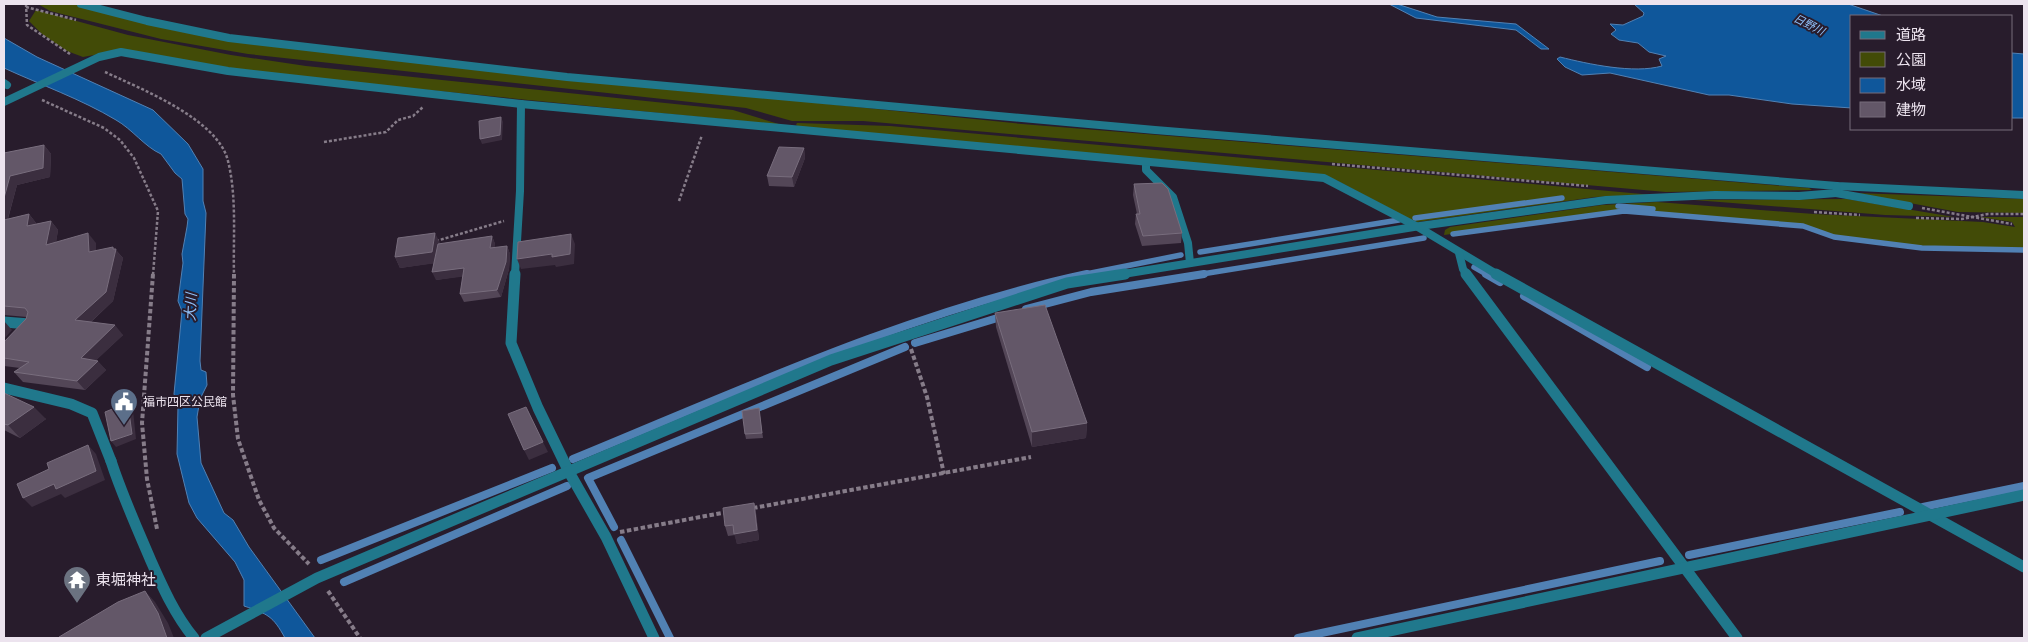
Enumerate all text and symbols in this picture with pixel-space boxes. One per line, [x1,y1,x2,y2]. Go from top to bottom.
water label: 日野川 [1791,12,1828,39]
legend [1850,15,2013,130]
text: 道路 [1896,26,1926,44]
text: 公園 [1896,51,1926,69]
text: 水域 [1896,76,1926,94]
text: 建物 [1896,101,1926,119]
water label: 大川 [182,291,200,321]
public building icon: 福市四区公民館 [109,387,139,426]
place label: 福市四区公民館 [143,395,227,409]
temple icon: 東堀神社 [62,565,92,604]
place label: 東堀神社 [96,571,156,589]

